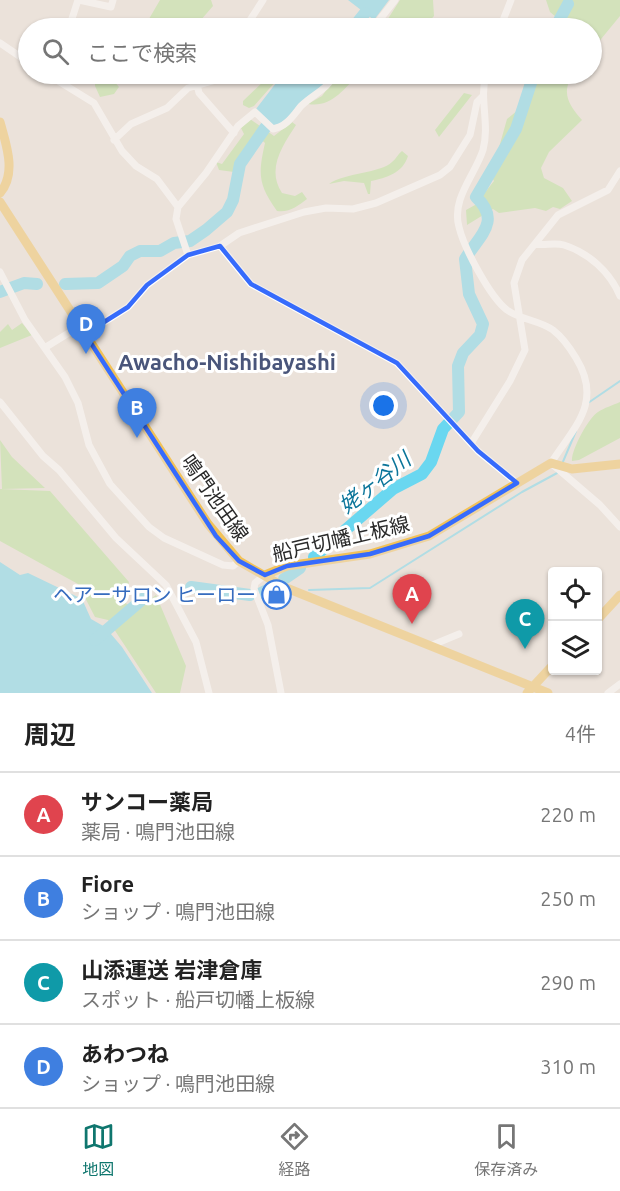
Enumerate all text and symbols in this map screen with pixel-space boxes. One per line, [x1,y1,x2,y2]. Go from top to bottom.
search box [18,18,602,84]
icon: search [39,35,72,68]
text: ここで検索 [87,40,197,65]
pin: D [66,304,106,354]
district label: Awacho-Nishibayashi [118,349,336,374]
pin: B [118,388,156,438]
your location [369,391,398,420]
water label: 姥ヶ谷川 [334,446,416,518]
street label: 鳴門池田線 [177,450,254,545]
street label: 船戸切幡上板線 [270,512,412,565]
map controls [548,567,602,675]
button: locate [548,567,602,621]
pin: A [392,574,432,624]
shop icon: ヘアーサロン ヒーロー [261,579,293,611]
place label: ヘアーサロン ヒーロー [53,583,256,606]
pin: C [506,600,544,649]
button: layers [548,621,602,675]
text: 周辺 [24,720,76,749]
text: 4件 [565,722,596,745]
text: サンコー薬局 [81,789,213,814]
text: A [36,803,51,826]
text: 220 m [540,803,596,826]
text: 薬局 · 鳴門池田線 [81,820,235,843]
text: Fiore [81,871,134,896]
text: B [37,887,50,910]
text: 250 m [540,887,596,910]
text: ショップ · 鳴門池田線 [81,900,275,923]
text: 山添運送 岩津倉庫 [81,957,262,982]
text: C [37,971,50,994]
text: 290 m [540,971,596,994]
text: スポット · 船戸切幡上板線 [81,988,315,1011]
text: あわつね [81,1041,169,1066]
text: D [36,1055,51,1078]
text: 310 m [540,1055,596,1078]
text: ショップ · 鳴門池田線 [81,1072,275,1095]
tab: 地図 [82,1120,115,1180]
tab: 経路 [278,1120,311,1180]
tab: 保存済み [474,1120,538,1180]

